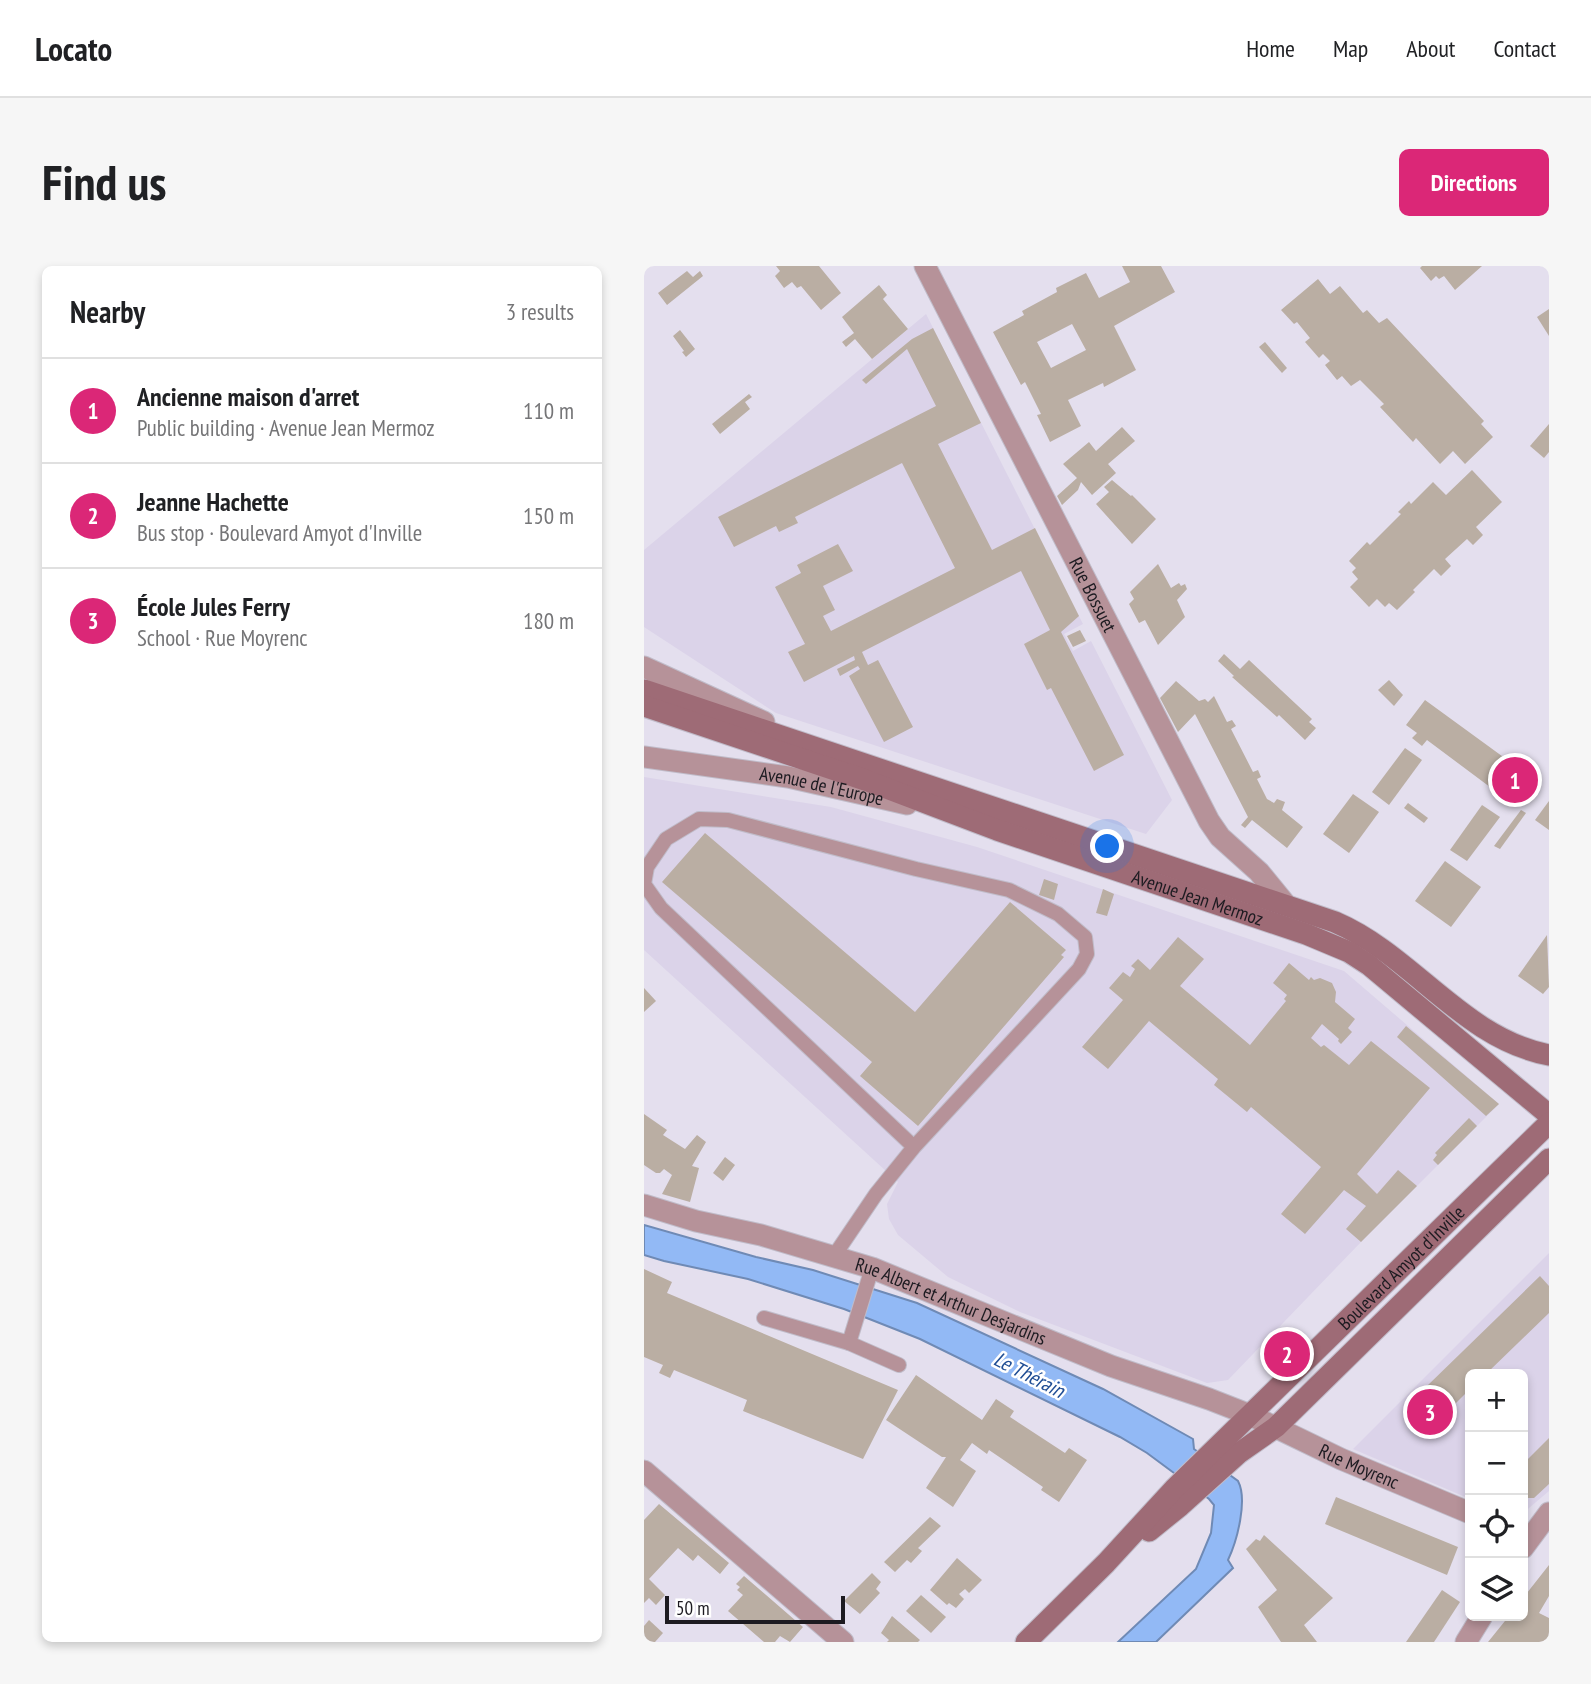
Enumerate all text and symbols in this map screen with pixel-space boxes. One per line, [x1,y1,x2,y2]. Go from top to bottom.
text: Locato [35,27,112,70]
text: Home [1246,33,1295,64]
text: Map [1333,33,1368,64]
text: About [1406,33,1455,64]
text: Contact [1493,33,1556,64]
button: Directions [1399,149,1549,216]
text: Find us [42,150,166,214]
text: Nearby [70,292,145,331]
text: 3 results [506,297,574,326]
text: Ancienne maison d'arret [137,380,359,413]
text: 1 [88,396,99,425]
text: 110 m [523,396,574,425]
text: Public building · Avenue Jean Mermoz [137,413,435,442]
text: Jeanne Hachette [137,485,289,518]
text: 2 [88,501,99,530]
text: 150 m [523,501,574,530]
text: Bus stop · Boulevard Amyot d'Inville [137,518,422,547]
street label: Rue Bossuet [1064,553,1122,637]
text: École Jules Ferry [137,590,290,623]
text: 3 [88,606,99,635]
text: 180 m [523,606,574,635]
text: School · Rue Moyrenc [137,623,308,652]
pin: 1 [1492,754,1538,806]
street label: Avenue de l'Europe [758,761,886,810]
your location [1090,829,1124,863]
street label: Avenue Jean Mermoz [1129,864,1267,931]
street label: Boulevard Amyot d'Inville [1332,1200,1470,1335]
street label: Rue Albert et Arthur Desjardins [853,1252,1050,1350]
pin: 2 [1264,1328,1310,1380]
water label: Le Thérain [989,1345,1071,1405]
map controls [1465,1369,1528,1621]
button: + [1465,1369,1528,1432]
pin: 3 [1407,1386,1453,1438]
button: − [1465,1432,1528,1495]
street label: Rue Moyrenc [1315,1438,1403,1494]
button: locate [1465,1495,1528,1558]
button: layers [1465,1558,1528,1621]
scale bar [665,1593,845,1625]
text: 50 m [676,1596,710,1620]

